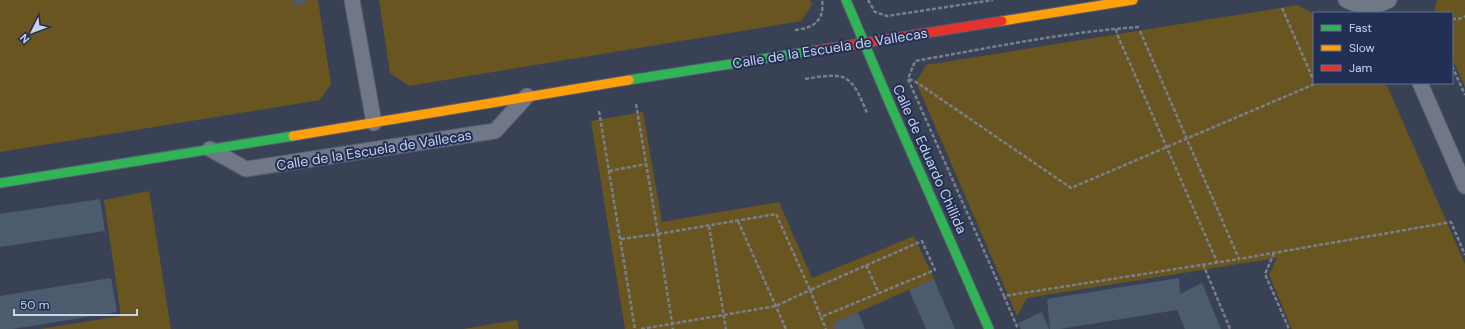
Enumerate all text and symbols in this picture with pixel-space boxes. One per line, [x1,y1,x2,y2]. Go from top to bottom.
north arrow [12,12,52,52]
legend [1313,12,1453,84]
text: Fast [1349,20,1372,36]
street label: Calle de la Escuela de Vallecas [731,24,929,72]
text: N [17,31,32,46]
text: Slow [1349,40,1375,56]
text: Jam [1349,60,1372,76]
street label: Calle de Eduardo Chillida [889,82,971,236]
street label: Calle de la Escuela de Vallecas [275,126,473,174]
scale bar [14,291,137,317]
text: 50 m [20,297,49,313]

